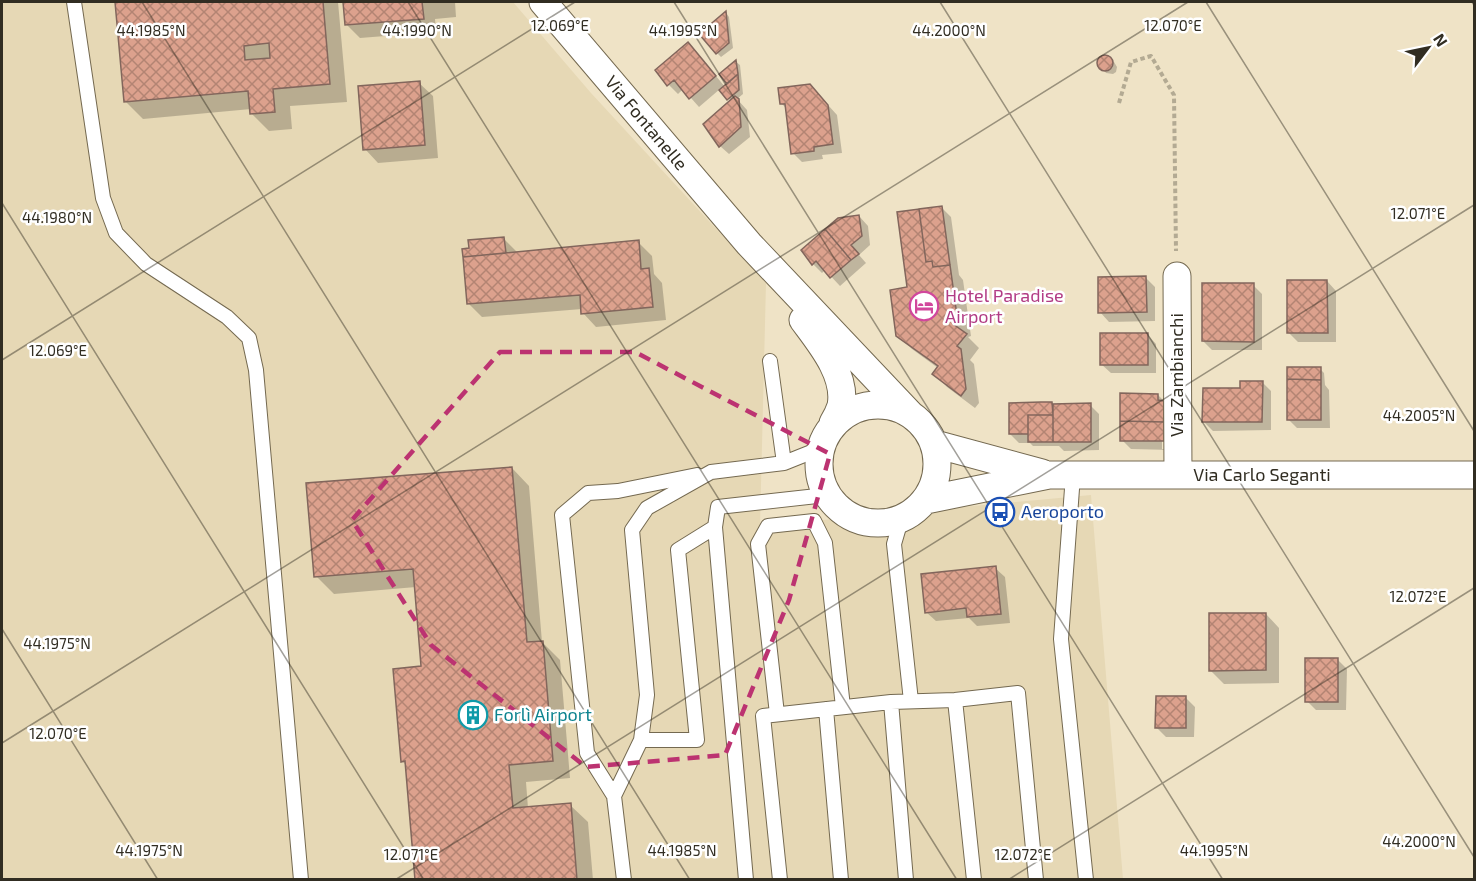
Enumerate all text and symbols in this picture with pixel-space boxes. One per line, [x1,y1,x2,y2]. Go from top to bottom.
text: 12.069°E [531,16,589,34]
text: 12.070°E [1144,16,1202,34]
north arrow [1398,18,1458,78]
text: 44.1985°N [117,21,185,39]
text: 44.1990°N [382,21,452,39]
text: 44.1995°N [649,21,717,39]
text: 44.2000°N [912,21,986,39]
text: N [1430,30,1452,50]
street label: Via Fontanelle [601,71,693,174]
text: 12.071°E [1391,204,1445,222]
text: 44.1980°N [22,208,92,226]
place label: Hotel Paradise Airport [945,284,1064,327]
hotel icon: Hotel Paradise Airport [908,290,940,322]
street label: Via Zambianchi [1165,313,1187,437]
text: 12.069°E [29,341,87,359]
text: 44.2005°N [1383,406,1455,424]
street label: Via Carlo Seganti [1193,463,1331,485]
bus stop icon: Aeroporto [984,496,1016,528]
place label: Aeroporto [1021,500,1104,522]
text: 12.072°E [1390,587,1446,605]
text: 44.1975°N [23,634,91,652]
building icon: Forlì Airport [457,699,489,731]
place label: Forlì Airport [494,703,592,725]
text: 12.070°E [29,724,87,742]
text: 44.2000°N [1382,832,1456,850]
text: 44.1975°N [115,841,183,859]
text: 44.1985°N [648,841,716,859]
text: 44.1995°N [1180,841,1248,859]
text: 12.071°E [384,845,438,863]
text: 12.072°E [995,845,1051,863]

